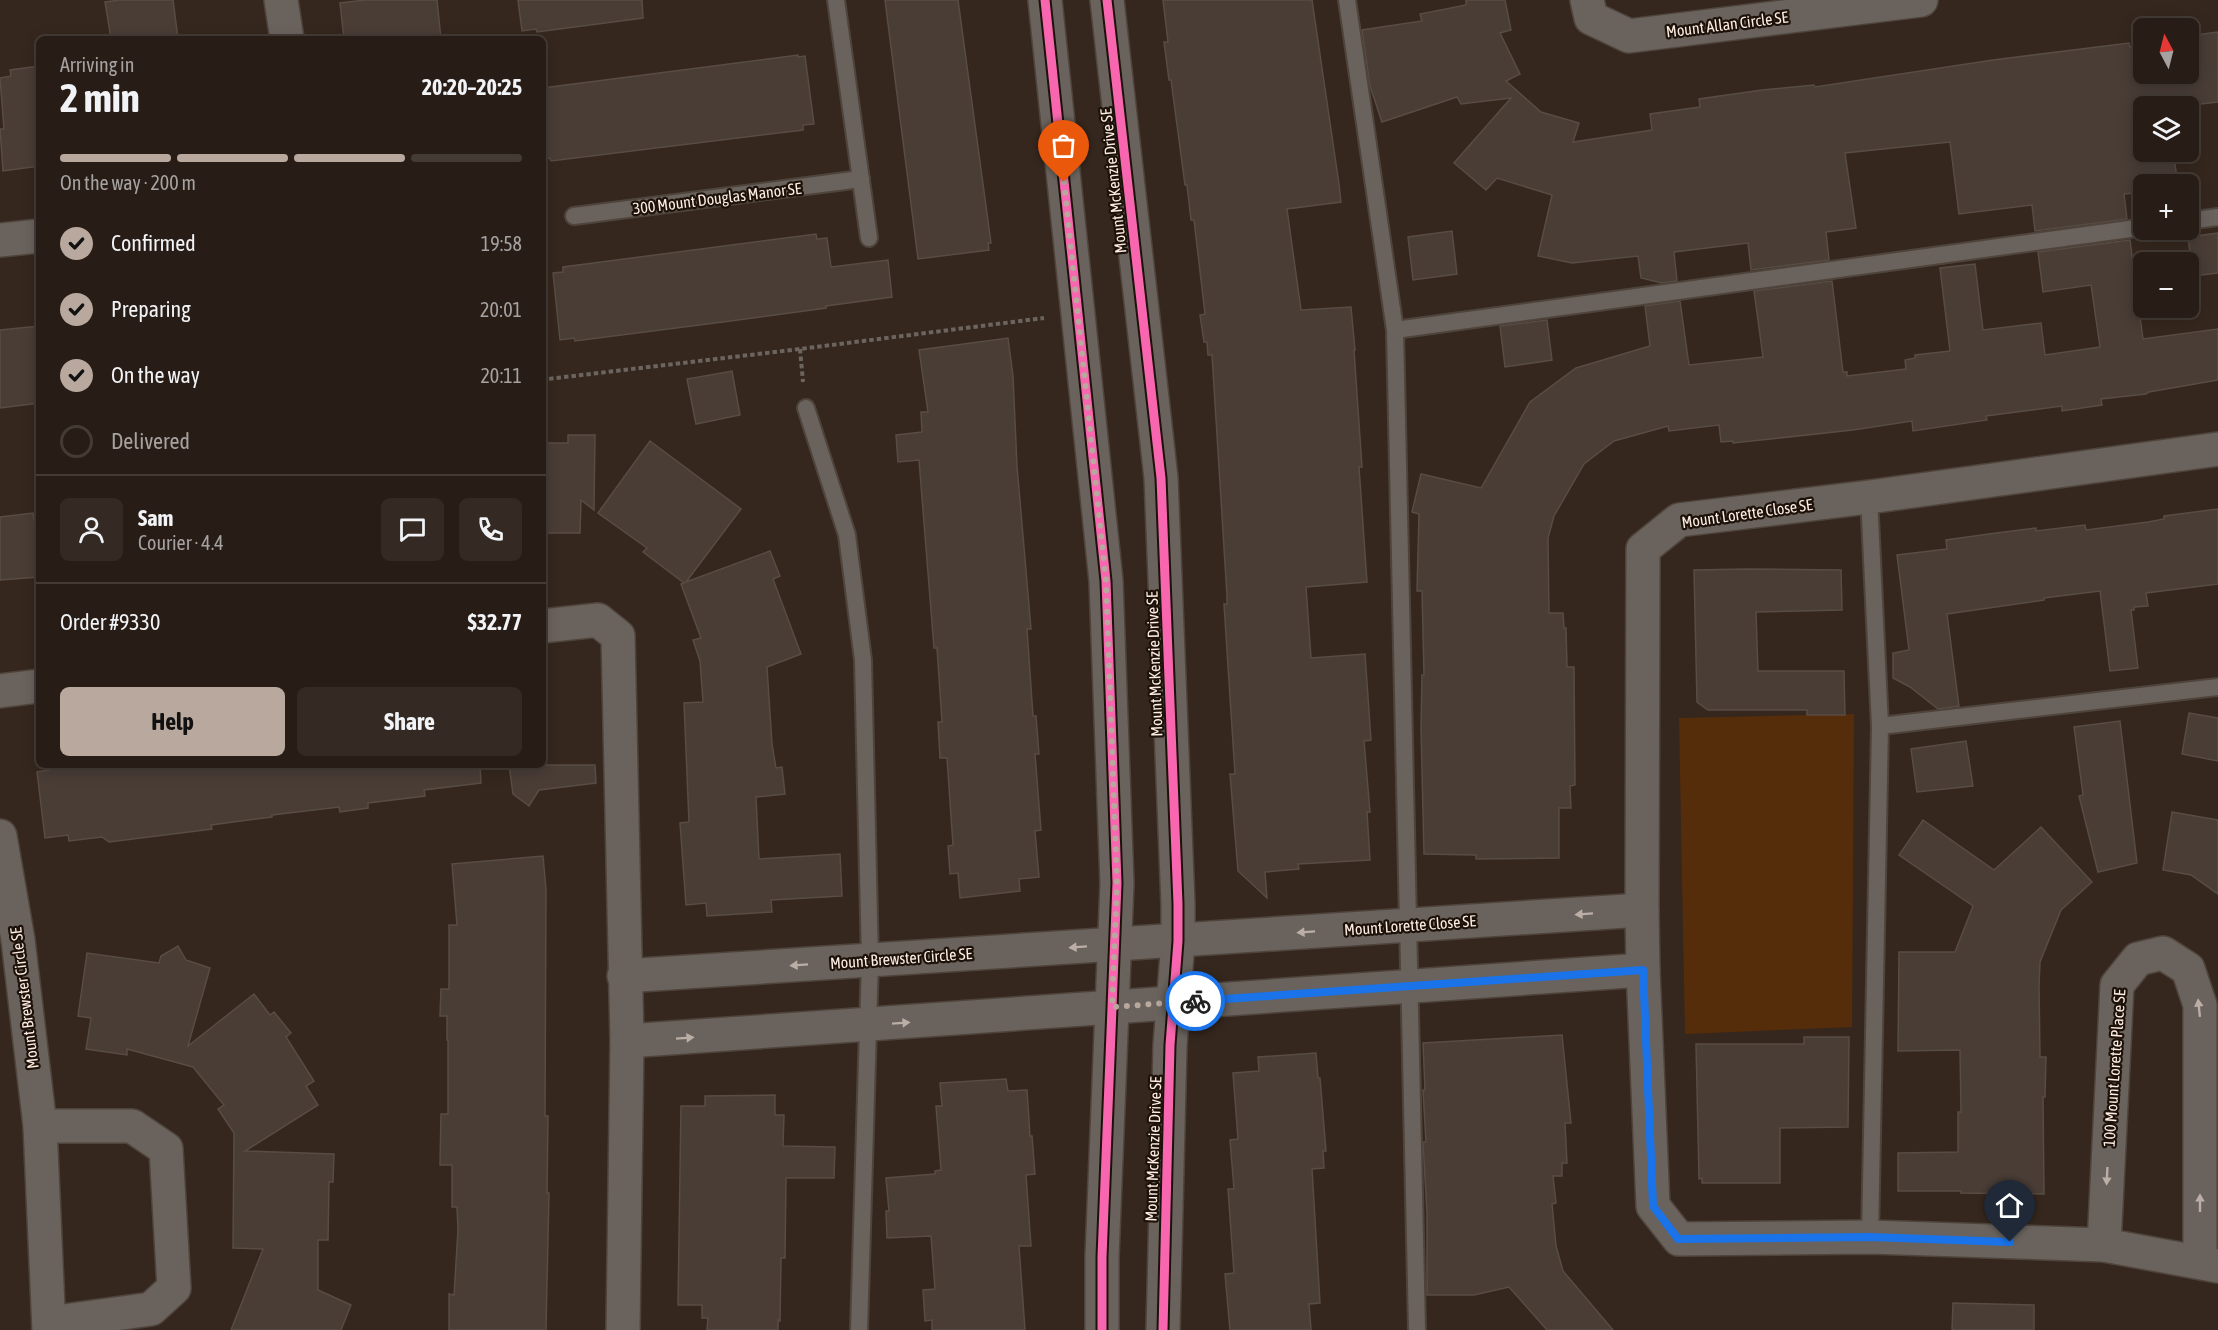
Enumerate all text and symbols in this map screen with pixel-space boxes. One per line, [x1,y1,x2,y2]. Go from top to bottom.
street label: Mount Allan Circle SE [1665,8,1789,40]
north arrow [2133,18,2199,84]
map controls [2133,18,2199,318]
text: Arriving in [60,53,134,76]
text: 20:20–20:25 [422,74,522,100]
text: 2 min [60,76,140,120]
button: layers [2133,96,2199,162]
street label: Mount McKenzie Drive SE [1096,108,1130,254]
pin [1038,120,1089,182]
icon: bag [1047,129,1080,162]
text: On the way · 200 m [60,171,196,194]
button: + [2133,174,2199,240]
street label: 300 Mount Douglas Manor SE [632,179,803,218]
icon: check [60,227,93,260]
text: Confirmed [111,230,196,256]
text: 19:58 [481,232,522,255]
button: − [2133,252,2199,318]
icon: check [60,293,93,326]
text: Preparing [111,296,191,322]
text: 20:01 [480,298,522,321]
icon: check [60,359,93,392]
text: On the way [111,362,200,388]
text: 20:11 [480,364,522,387]
text: Delivered [111,428,190,454]
street label: Mount Lorette Close SE [1680,495,1814,531]
button: person [60,498,123,561]
button: chat [381,498,444,561]
button: phone [459,498,522,561]
text: Sam [138,505,173,531]
text: Courier · 4.4 [138,531,224,554]
street label: Mount McKenzie Drive SE [1142,591,1166,737]
text: Order #9330 [60,609,160,635]
text: $32.77 [467,609,522,635]
button: Help [60,687,285,756]
button: Share [297,687,522,756]
one-way arrow [1574,909,1593,919]
street label: Mount Lorette Close SE [1343,911,1477,939]
street label: Mount Brewster Circle SE [6,926,42,1070]
one-way arrow [1296,928,1315,937]
one-way arrow [1068,942,1087,952]
street label: Mount Brewster Circle SE [829,944,973,972]
one-way arrow [790,960,809,970]
courier [1165,971,1225,1031]
icon: bike [1179,985,1212,1018]
street label: 100 Mount Lorette Place SE [2100,988,2128,1147]
one-way arrow [2194,999,2204,1018]
one-way arrow [891,1019,910,1028]
one-way arrow [676,1033,695,1042]
street label: Mount McKenzie Drive SE [1141,1076,1165,1222]
one-way arrow [2103,1166,2112,1185]
pin [1984,1180,2035,1242]
icon: home [1993,1189,2026,1222]
one-way arrow [2195,1194,2205,1213]

